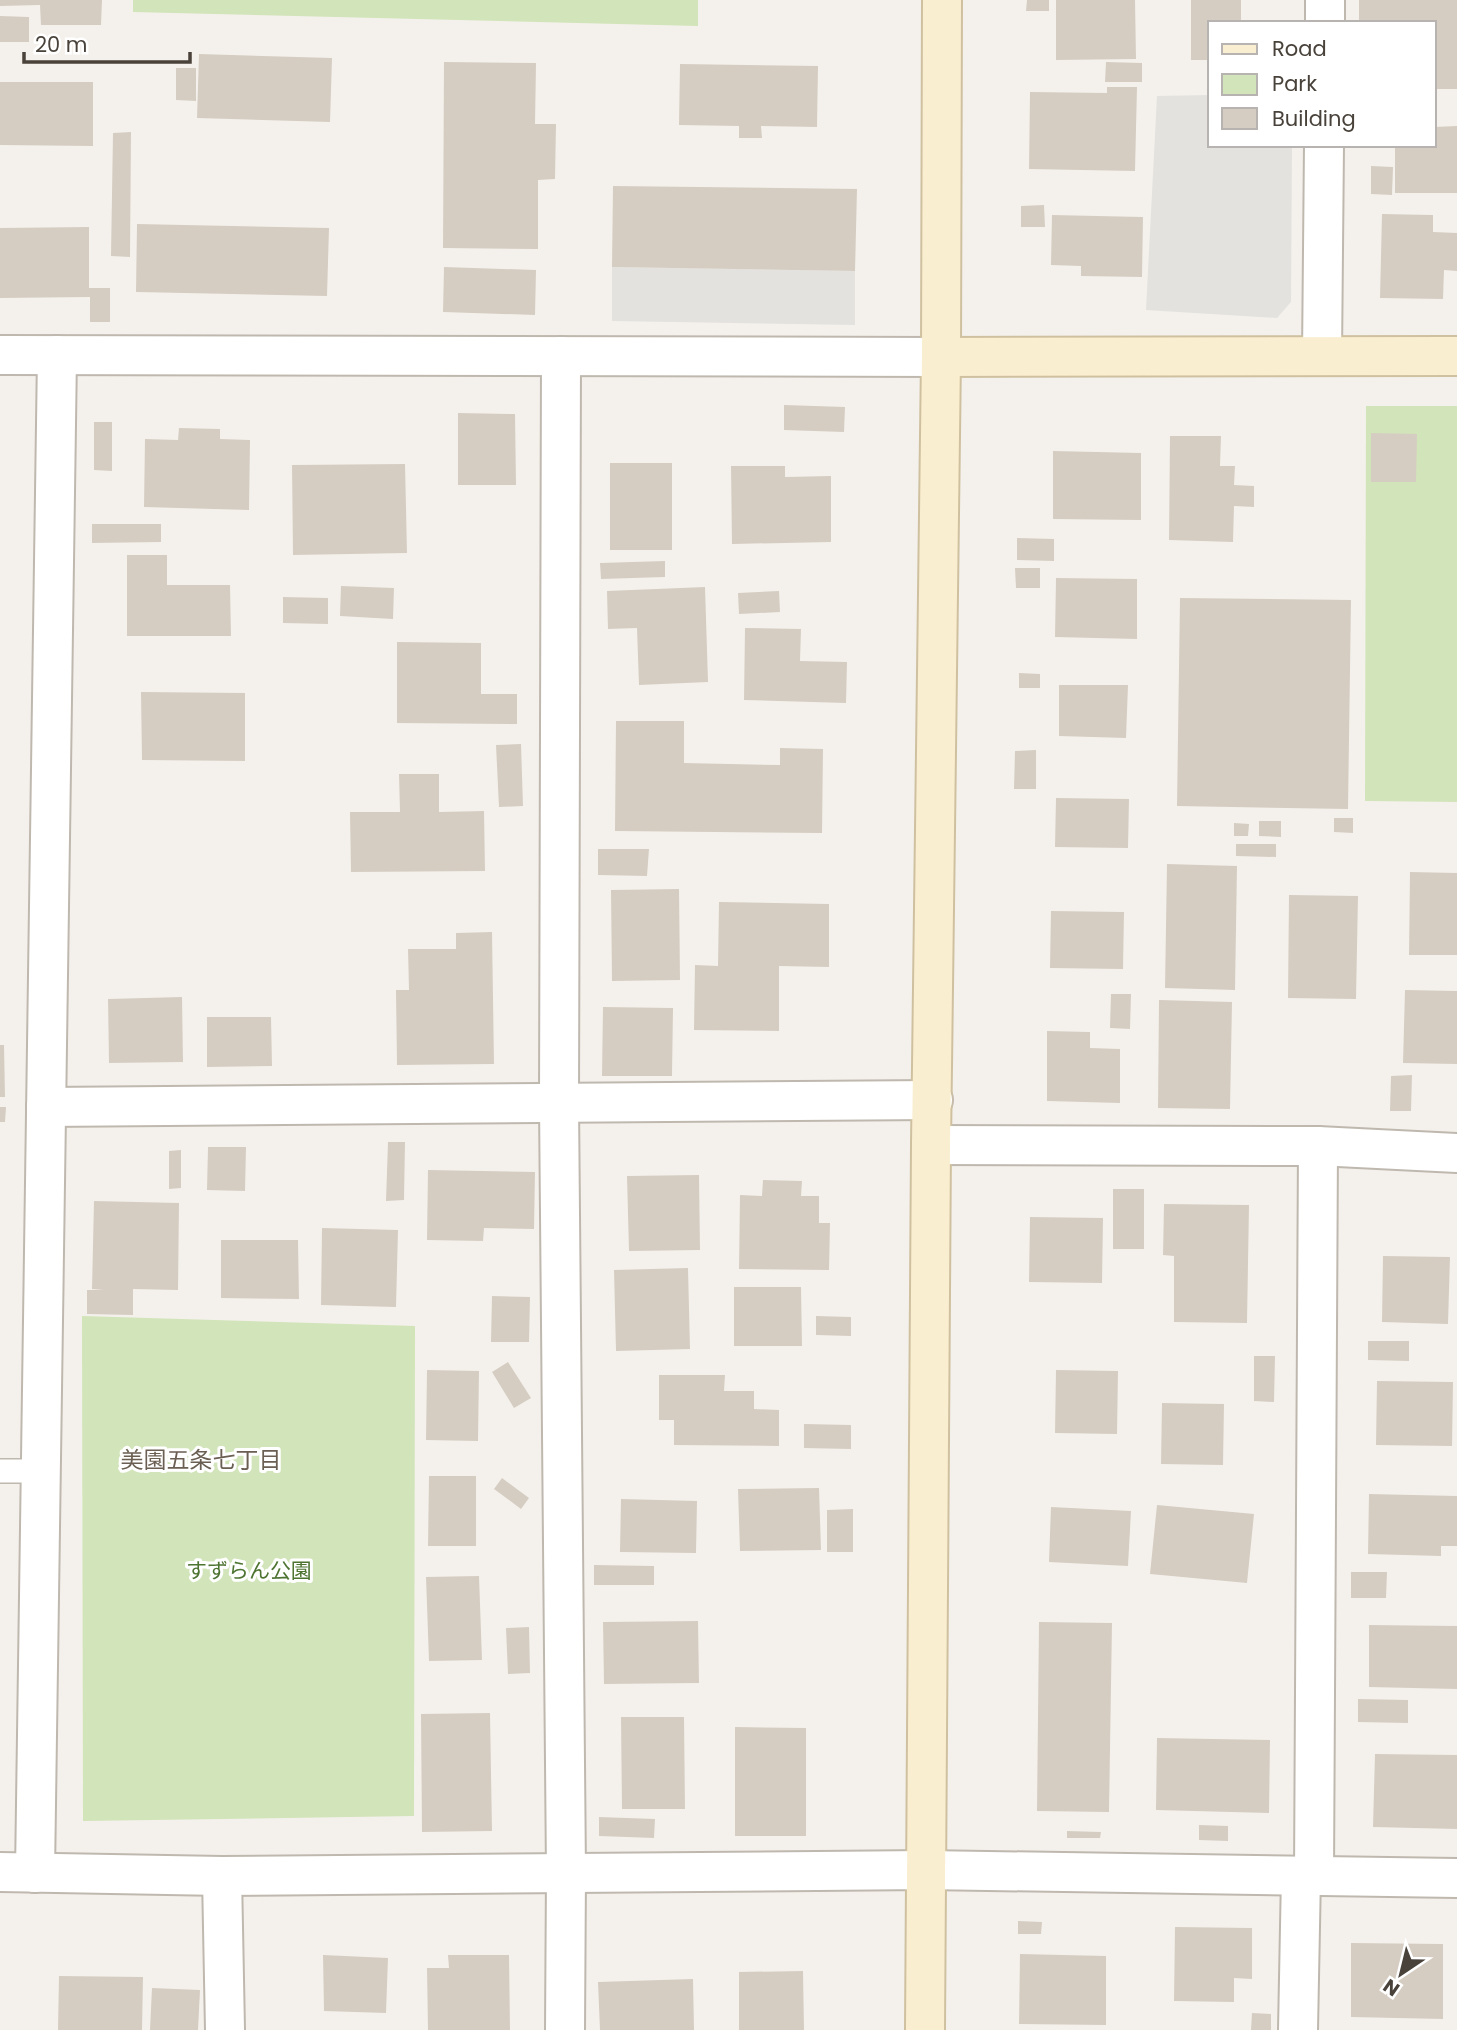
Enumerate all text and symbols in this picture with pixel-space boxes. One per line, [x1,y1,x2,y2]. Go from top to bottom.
scale bar [24,21,191,65]
legend [1208,21,1436,147]
text: 20 m [35,30,88,59]
text: Road [1272,34,1327,63]
text: Park [1272,69,1317,98]
text: Building [1272,104,1356,133]
district label: 美園五条七丁目 [121,1444,282,1476]
park label: すずらん公園 [186,1556,312,1585]
north arrow [1366,1939,1436,2009]
text: N [1378,1972,1405,2003]

